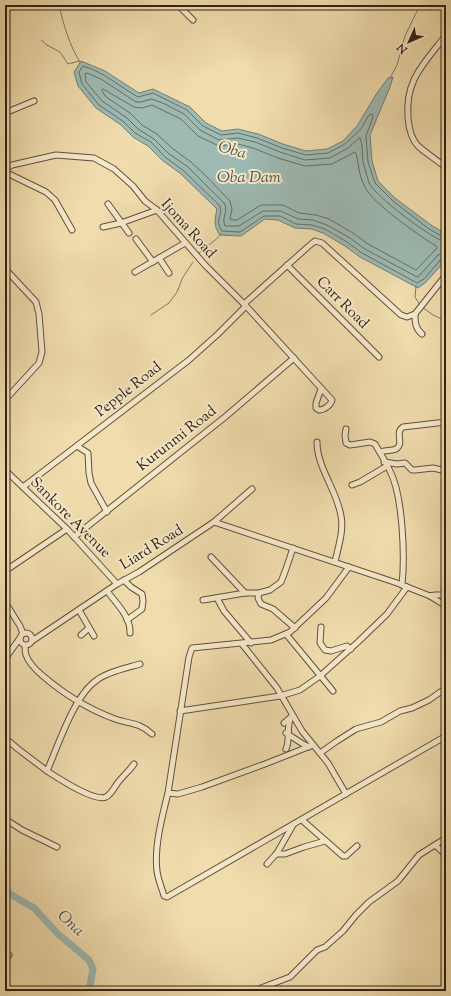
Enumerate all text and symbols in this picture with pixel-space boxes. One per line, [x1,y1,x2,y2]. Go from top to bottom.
north arrow [389,22,429,62]
text: N [394,39,412,58]
water label: Oba [215,136,249,166]
water label: Oba Dam [217,167,281,190]
street label: Ijoma Road [156,195,221,264]
street label: Carr Road [311,272,373,334]
street label: Pepple Road [91,357,167,423]
street label: Kurunmi Road [133,401,222,477]
street label: Sankore Avenue [25,473,115,563]
street label: Liard Road [116,520,188,576]
water label: Ona [51,905,89,943]

